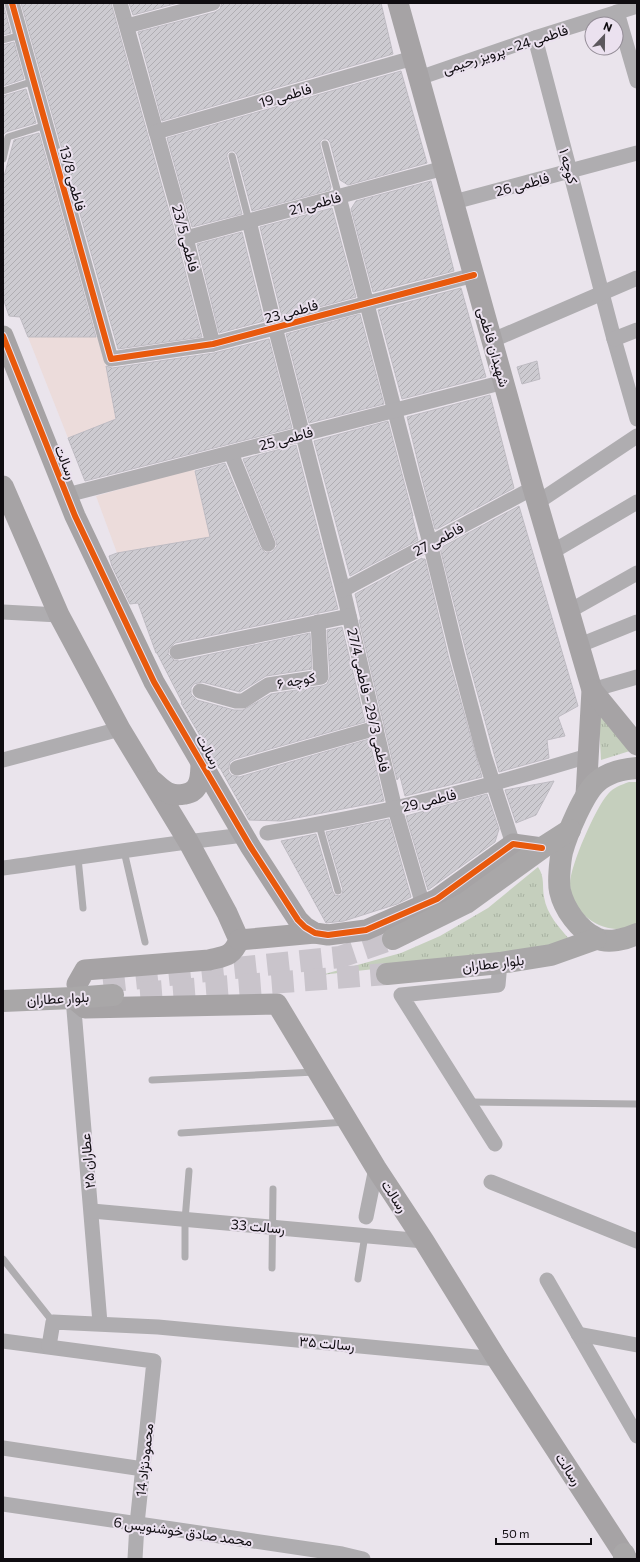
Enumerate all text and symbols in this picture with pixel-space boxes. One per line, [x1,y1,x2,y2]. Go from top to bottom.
north arrow [584,16,624,56]
text: N [602,19,614,34]
street label: فاطمی 24 - پرویز رحیمی [440,21,571,79]
street label: فاطمی 19 [257,79,313,112]
street label: فاطمی 13/8 [55,143,90,213]
street label: کوچه ۱ [554,147,582,186]
street label: فاطمی 26 [493,169,551,200]
street label: فاطمی 21 [287,188,343,219]
street label: فاطمی 23/5 [168,203,203,274]
street label: فاطمی 23 [262,296,320,327]
street label: شهیدان فاطمی [474,305,514,389]
street label: فاطمی 25 [257,423,315,454]
street label: رسالت [51,442,81,482]
street label: فاطمی 27 [410,519,466,560]
street label: فاطمی 29/3 - فاطمی 27/4 [343,626,394,774]
street label: کوچه ۶ [275,668,317,694]
street label: رسالت [192,731,225,771]
street label: فاطمی 29 [400,785,458,816]
street label: بلوار عطاران [461,951,525,976]
street label: بلوار عطاران [26,988,90,1009]
street label: عطاران ۲۵ [76,1133,99,1189]
street label: رسالت [377,1177,412,1216]
street label: رسالت 33 [230,1215,286,1238]
street label: رسالت ۳۵ [298,1332,356,1355]
street label: محمودنژاد 14 [132,1422,157,1498]
street label: رسالت [551,1450,586,1489]
street label: محمد صادق خوشنویس 6 [112,1513,254,1550]
scale bar [496,1520,591,1546]
text: 50 m [502,1526,530,1540]

